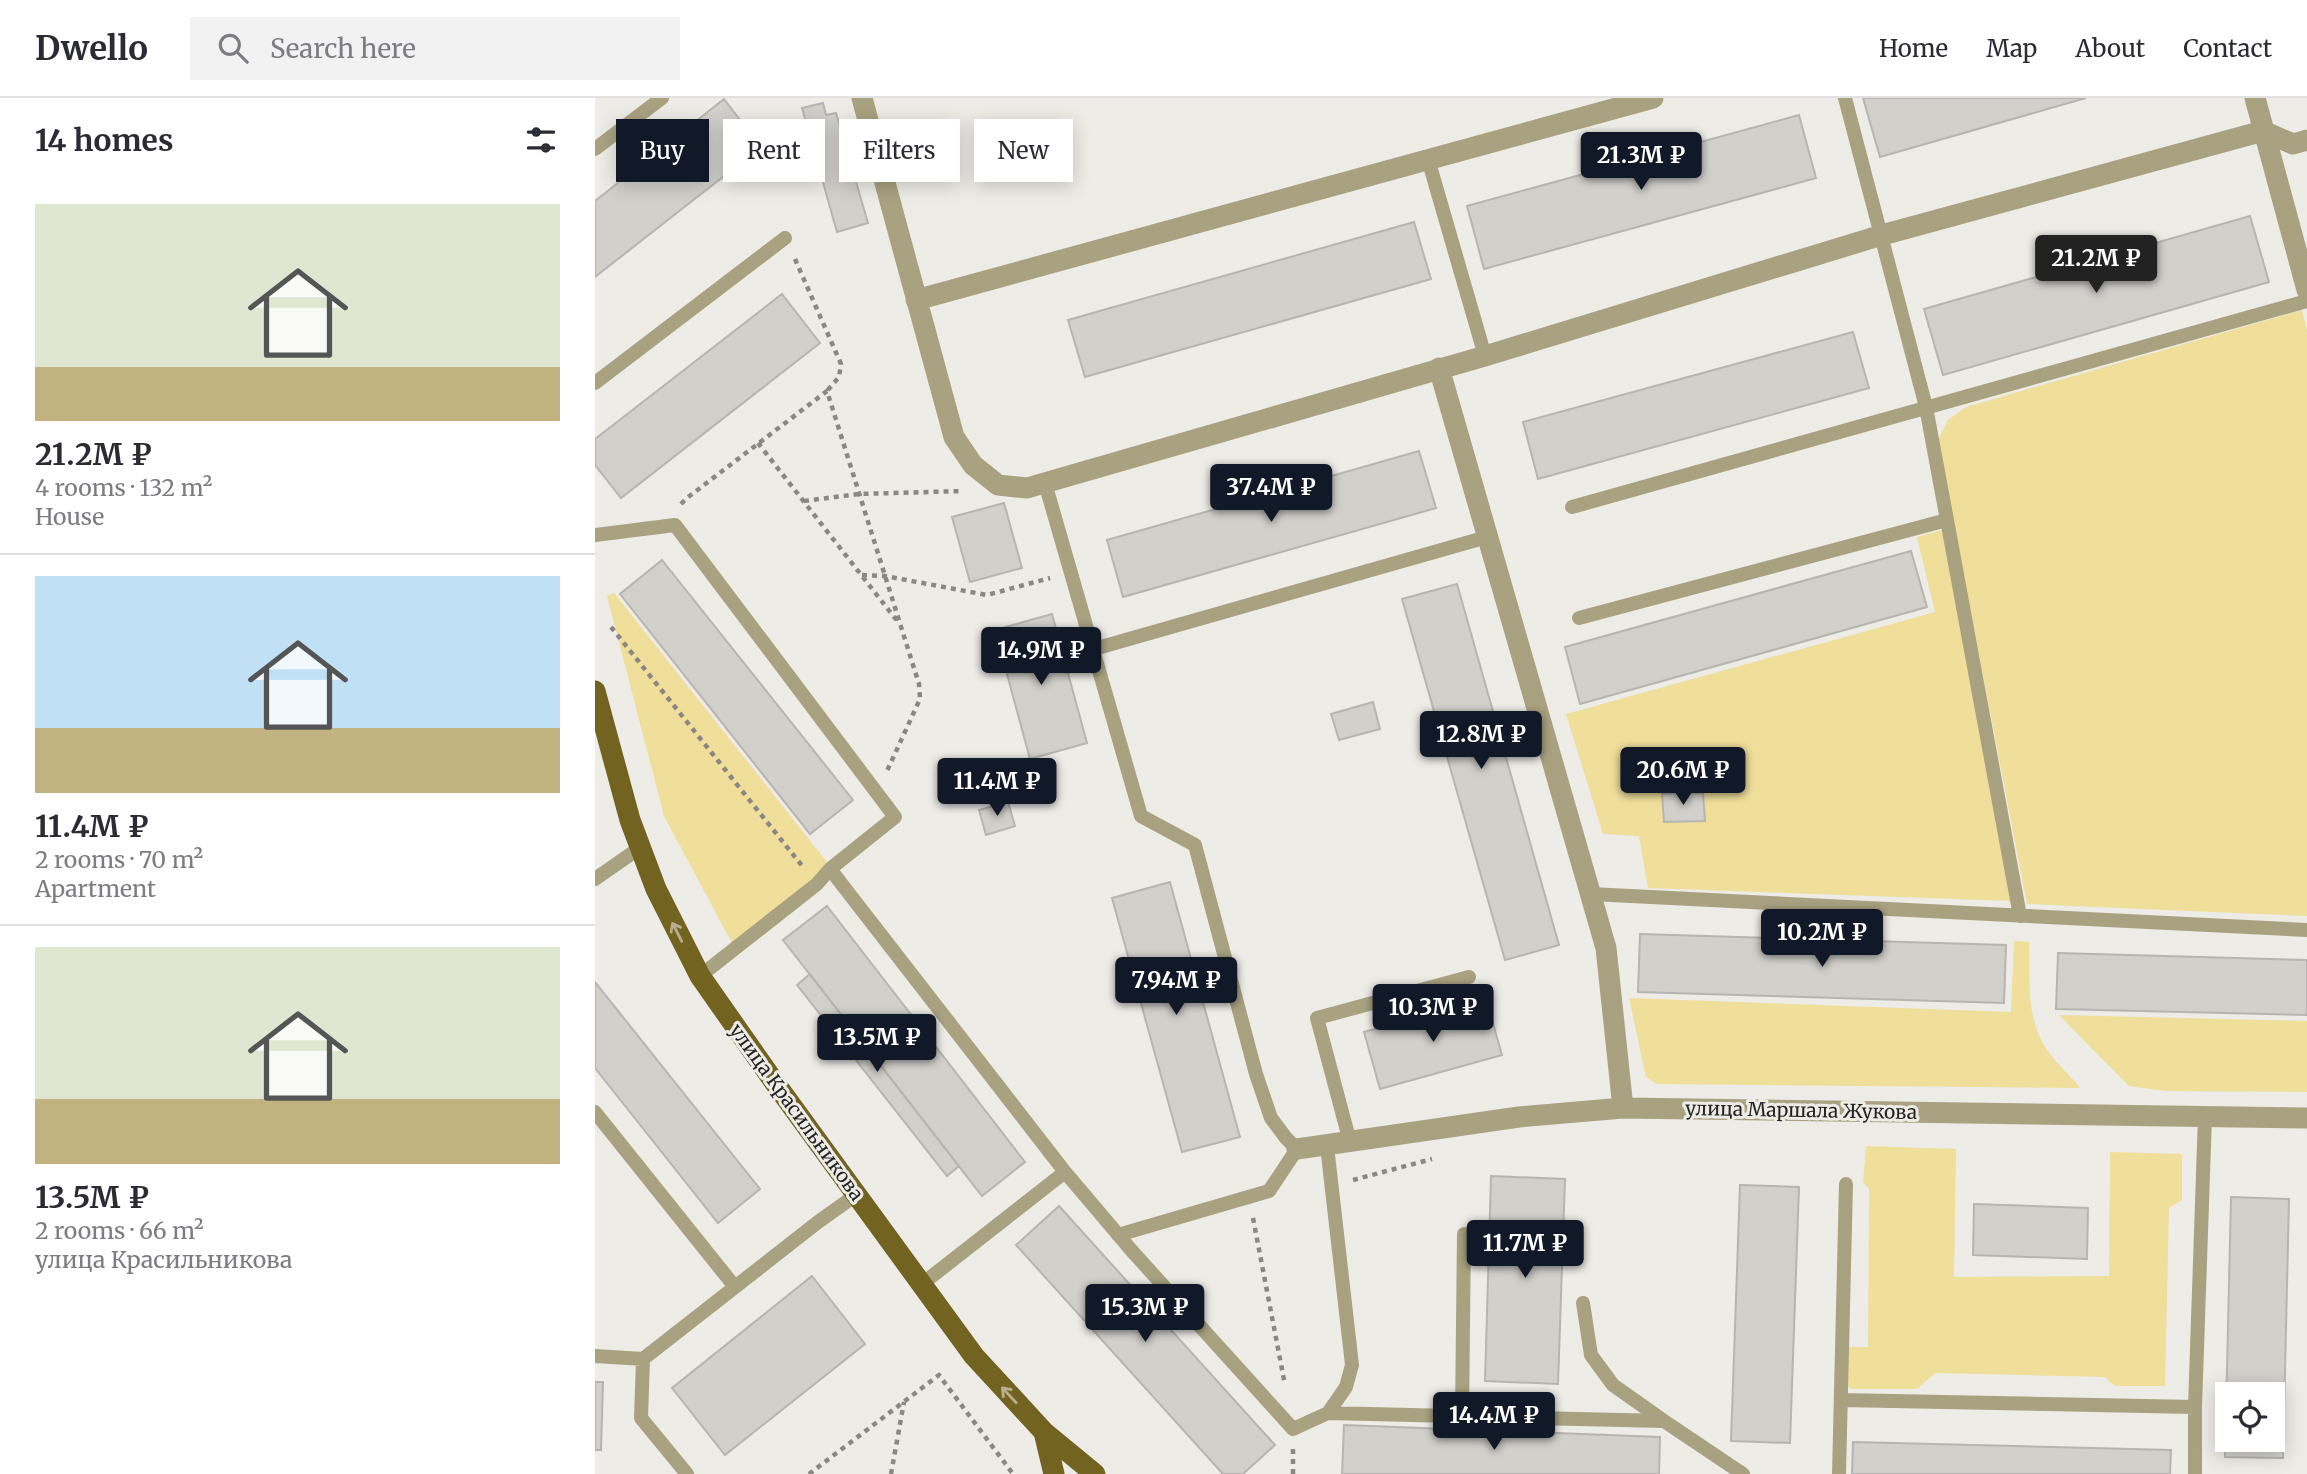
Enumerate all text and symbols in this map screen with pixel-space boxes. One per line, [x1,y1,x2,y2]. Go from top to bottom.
search box [190,17,680,80]
text: Dwello [35,28,148,69]
icon: search [214,29,252,67]
text: Search here [270,32,416,65]
text: Home [1879,33,1948,64]
text: Map [1986,33,2037,64]
text: About [2075,33,2145,64]
text: Contact [2183,33,2272,64]
chip: Buy [616,119,709,182]
chip: Rent [723,119,825,182]
chip: Filters [839,119,960,182]
chip: New [974,119,1073,182]
text: 14 homes [35,121,173,159]
icon: filters [522,121,560,159]
pin: 21.3M ₽ [1576,132,1706,192]
text: 21.3M ₽ [1597,140,1685,169]
pin: 21.2M ₽ [2031,236,2161,295]
text: 21.2M ₽ [2051,243,2141,272]
icon: home [235,250,361,376]
text: 21.2M ₽ [35,435,152,473]
pin: 37.4M ₽ [1206,464,1336,524]
text: 37.4M ₽ [1226,472,1316,501]
text: 4 rooms · 132 m² [35,473,212,502]
text: House [35,502,104,531]
icon: home [235,622,361,748]
pin: 14.9M ₽ [976,628,1106,687]
text: 14.9M ₽ [997,635,1085,664]
pin: 12.8M ₽ [1416,712,1546,771]
text: 12.8M ₽ [1436,719,1526,748]
pin: 20.6M ₽ [1618,748,1748,807]
text: 20.6M ₽ [1636,755,1730,784]
pin: 11.4M ₽ [932,758,1062,818]
text: 11.4M ₽ [953,766,1041,795]
text: 11.4M ₽ [35,807,149,845]
text: 2 rooms · 70 m² [35,845,203,874]
text: Apartment [35,874,156,903]
pin: 10.2M ₽ [1757,910,1887,969]
text: 10.2M ₽ [1777,917,1867,946]
one-way arrow [670,922,684,943]
pin: 7.94M ₽ [1111,958,1241,1017]
text: 7.94M ₽ [1131,965,1221,994]
pin: 10.3M ₽ [1368,984,1498,1044]
text: 10.3M ₽ [1389,992,1477,1021]
icon: home [235,993,361,1119]
pin: 13.5M ₽ [812,1014,942,1074]
street label: улица Красильникова [725,1019,869,1205]
text: 13.5M ₽ [833,1022,921,1051]
street label: улица Маршала Жукова [1685,1096,1917,1124]
text: 13.5M ₽ [35,1178,149,1216]
text: 2 rooms · 66 m² [35,1216,204,1245]
pin: 11.7M ₽ [1460,1220,1590,1280]
text: 11.7M ₽ [1483,1228,1567,1257]
text: улица Красильникова [35,1245,292,1274]
pin: 15.3M ₽ [1080,1284,1210,1344]
text: 15.3M ₽ [1101,1292,1189,1321]
map controls [2215,1382,2285,1452]
button: locate [2215,1382,2285,1452]
one-way arrow [1001,1387,1018,1404]
pin: 14.4M ₽ [1429,1392,1559,1452]
text: 14.4M ₽ [1449,1400,1539,1429]

